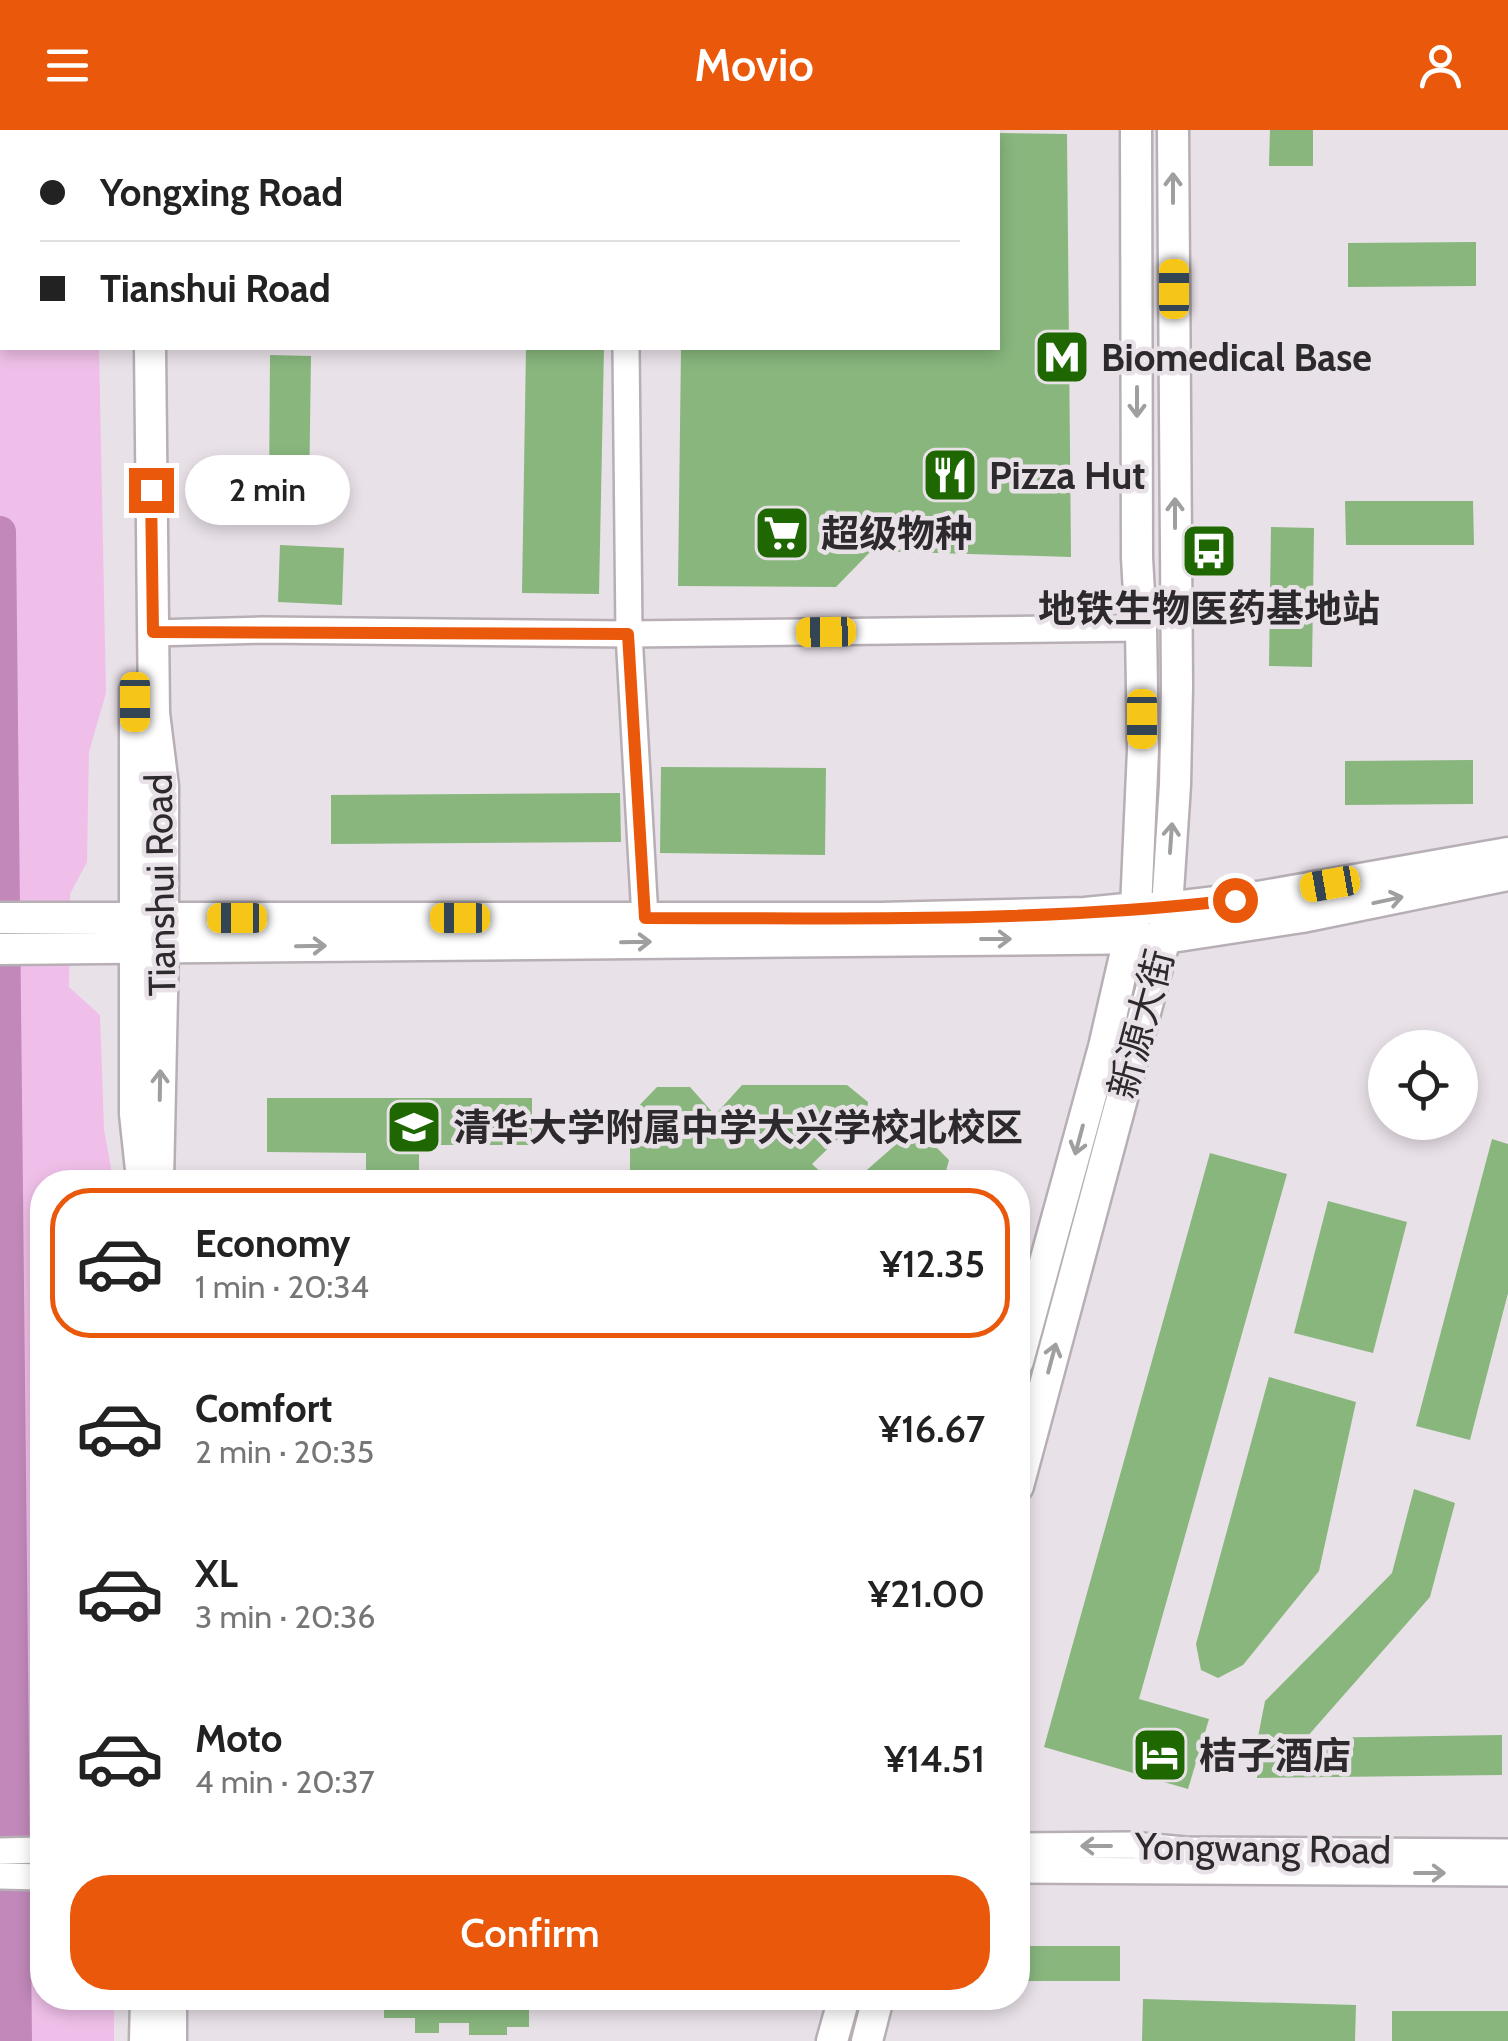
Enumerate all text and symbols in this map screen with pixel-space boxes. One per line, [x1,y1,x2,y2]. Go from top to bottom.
icon: menu [40,38,95,93]
text: Movio [694,38,814,92]
icon: person [1413,38,1468,93]
text: Yongxing Road [100,169,343,216]
one-way arrow [1164,172,1183,204]
car [1159,259,1189,319]
text: Tianshui Road [100,265,331,312]
metro station icon: Biomedical Base [1032,327,1092,387]
place label: Biomedical Base [1101,334,1372,381]
one-way arrow [1127,386,1146,418]
restaurant icon: Pizza Hut [920,445,980,505]
place label: Pizza Hut [989,452,1145,499]
callout: 2 min [186,455,351,525]
route end [129,468,174,513]
text: 2 min [229,470,306,509]
one-way arrow [1166,497,1184,530]
supermarket icon: 超级物种 [752,503,812,563]
place label: 超级物种 [821,510,973,557]
bus stop icon: 地铁生物医药基地站 [1179,521,1239,581]
place label: 地铁生物医药基地站 [1038,585,1380,632]
car [796,616,856,648]
car [120,672,150,732]
car [1127,689,1157,749]
street label: Tianshui Road [135,773,185,997]
one-way arrow [1162,822,1181,854]
car [1298,864,1362,904]
route start [1213,878,1258,923]
one-way arrow [1371,889,1403,908]
car [207,903,267,933]
car [430,903,490,933]
one-way arrow [980,930,1012,948]
one-way arrow [620,933,652,952]
one-way arrow [295,937,327,956]
street label: 新源大街 [1099,944,1183,1104]
map controls [1368,1030,1478,1140]
button: locate [1368,1030,1478,1140]
one-way arrow [150,1070,169,1102]
school or university icon: 清华大学附属中学大兴学校北校区 [384,1097,444,1157]
place label: 清华大学附属中学大兴学校北校区 [453,1104,1023,1151]
one-way arrow [1068,1124,1087,1155]
icon: car [75,1218,165,1308]
text: Economy [195,1220,350,1267]
text: ¥12.35 [880,1240,985,1287]
text: 1 min · 20:34 [195,1267,369,1306]
one-way arrow [1044,1343,1063,1374]
icon: car [75,1383,165,1473]
text: Comfort [195,1385,332,1432]
text: ¥16.67 [879,1405,985,1452]
text: 2 min · 20:35 [195,1432,374,1471]
icon: car [75,1548,165,1638]
text: XL [195,1550,238,1597]
text: ¥21.00 [868,1570,985,1617]
text: 3 min · 20:36 [195,1597,376,1636]
icon: car [75,1713,165,1803]
text: Moto [195,1715,282,1762]
hotel icon: 桔子酒店 [1130,1725,1190,1785]
place label: 桔子酒店 [1199,1732,1351,1779]
text: ¥14.51 [884,1735,985,1782]
text: 4 min · 20:37 [195,1762,375,1801]
street label: Yongwang Road [1134,1822,1391,1874]
one-way arrow [1080,1836,1112,1855]
one-way arrow [1412,1864,1445,1882]
button: Confirm [70,1875,990,1990]

